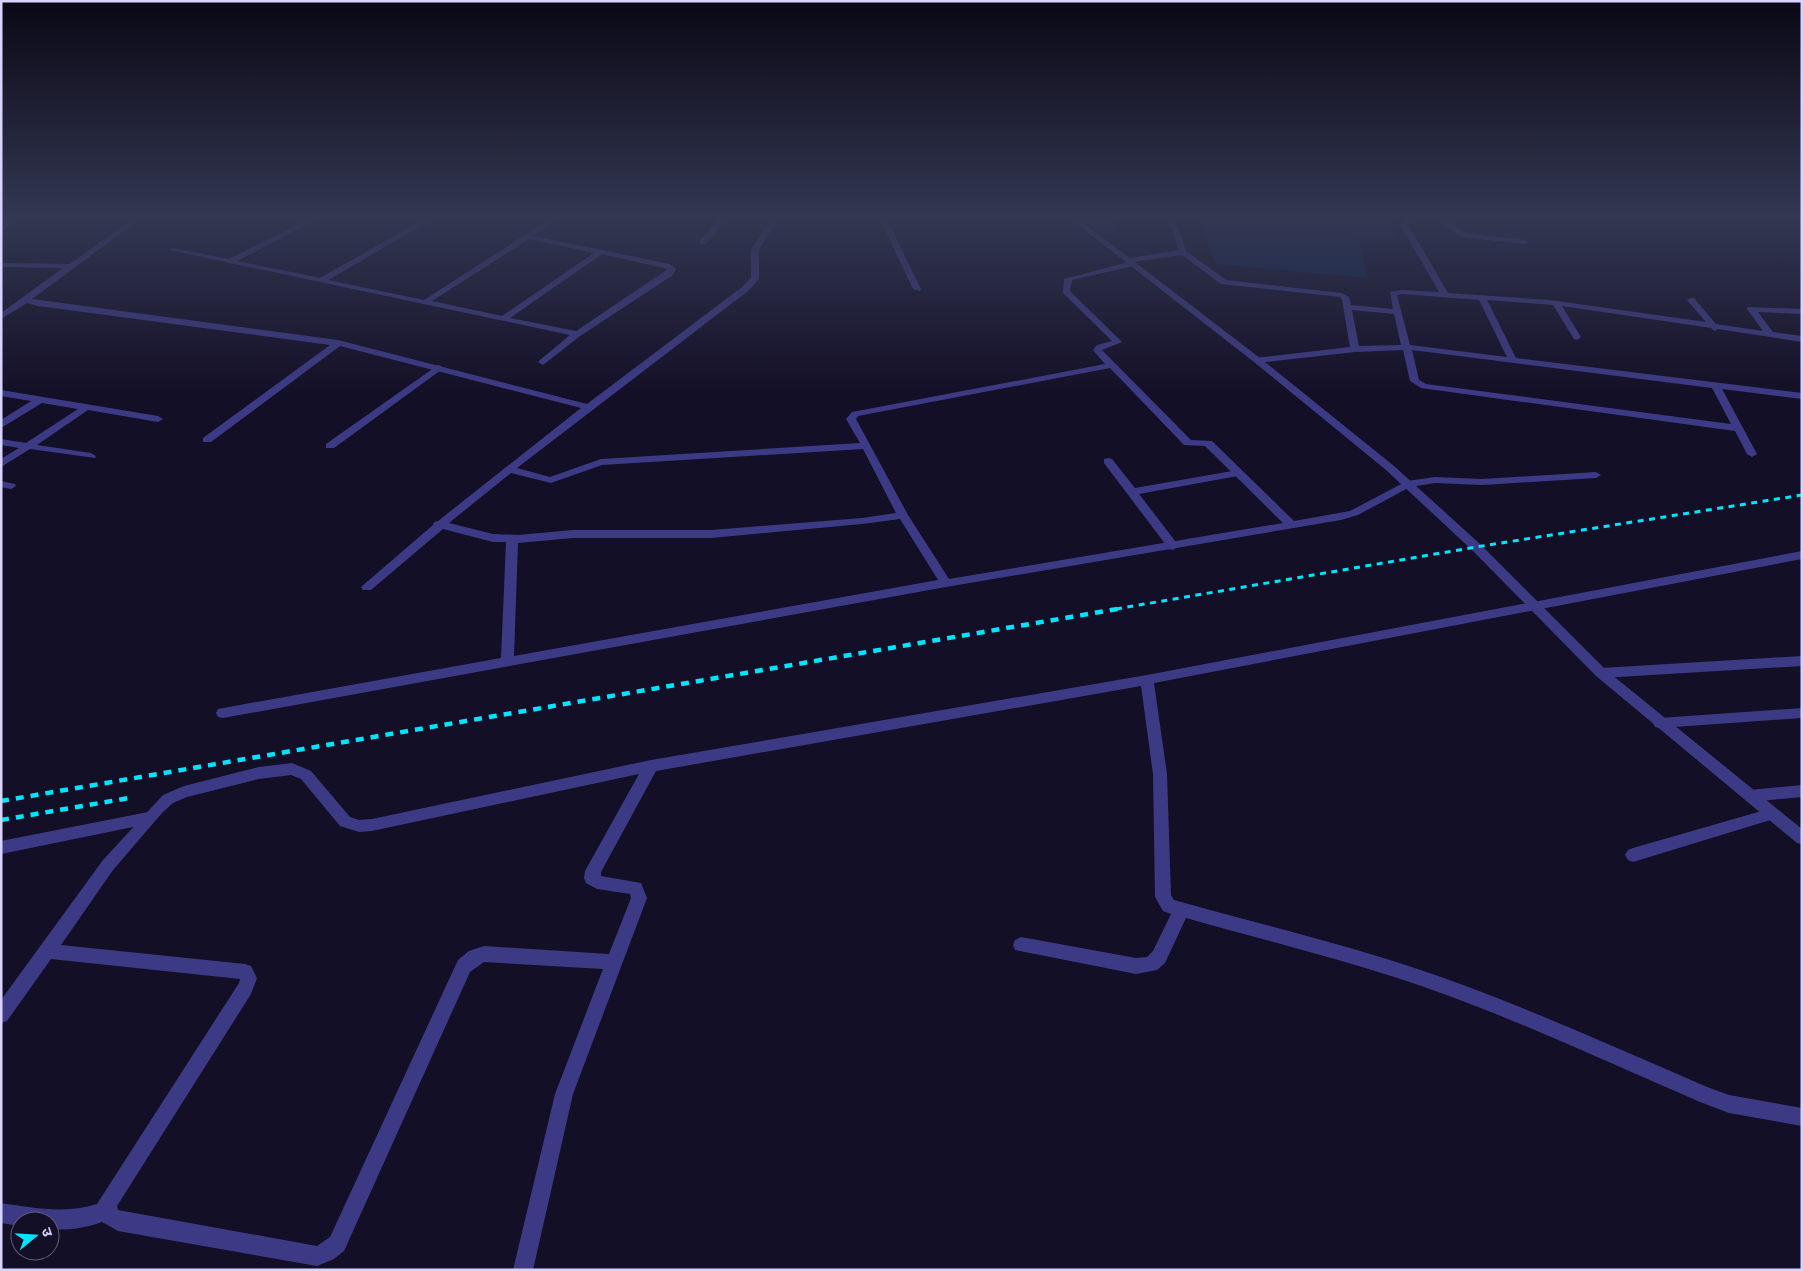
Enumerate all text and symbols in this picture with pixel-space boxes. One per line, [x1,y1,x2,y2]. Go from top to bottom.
north arrow [10,1211,60,1261]
text: उ [38,1225,57,1239]

